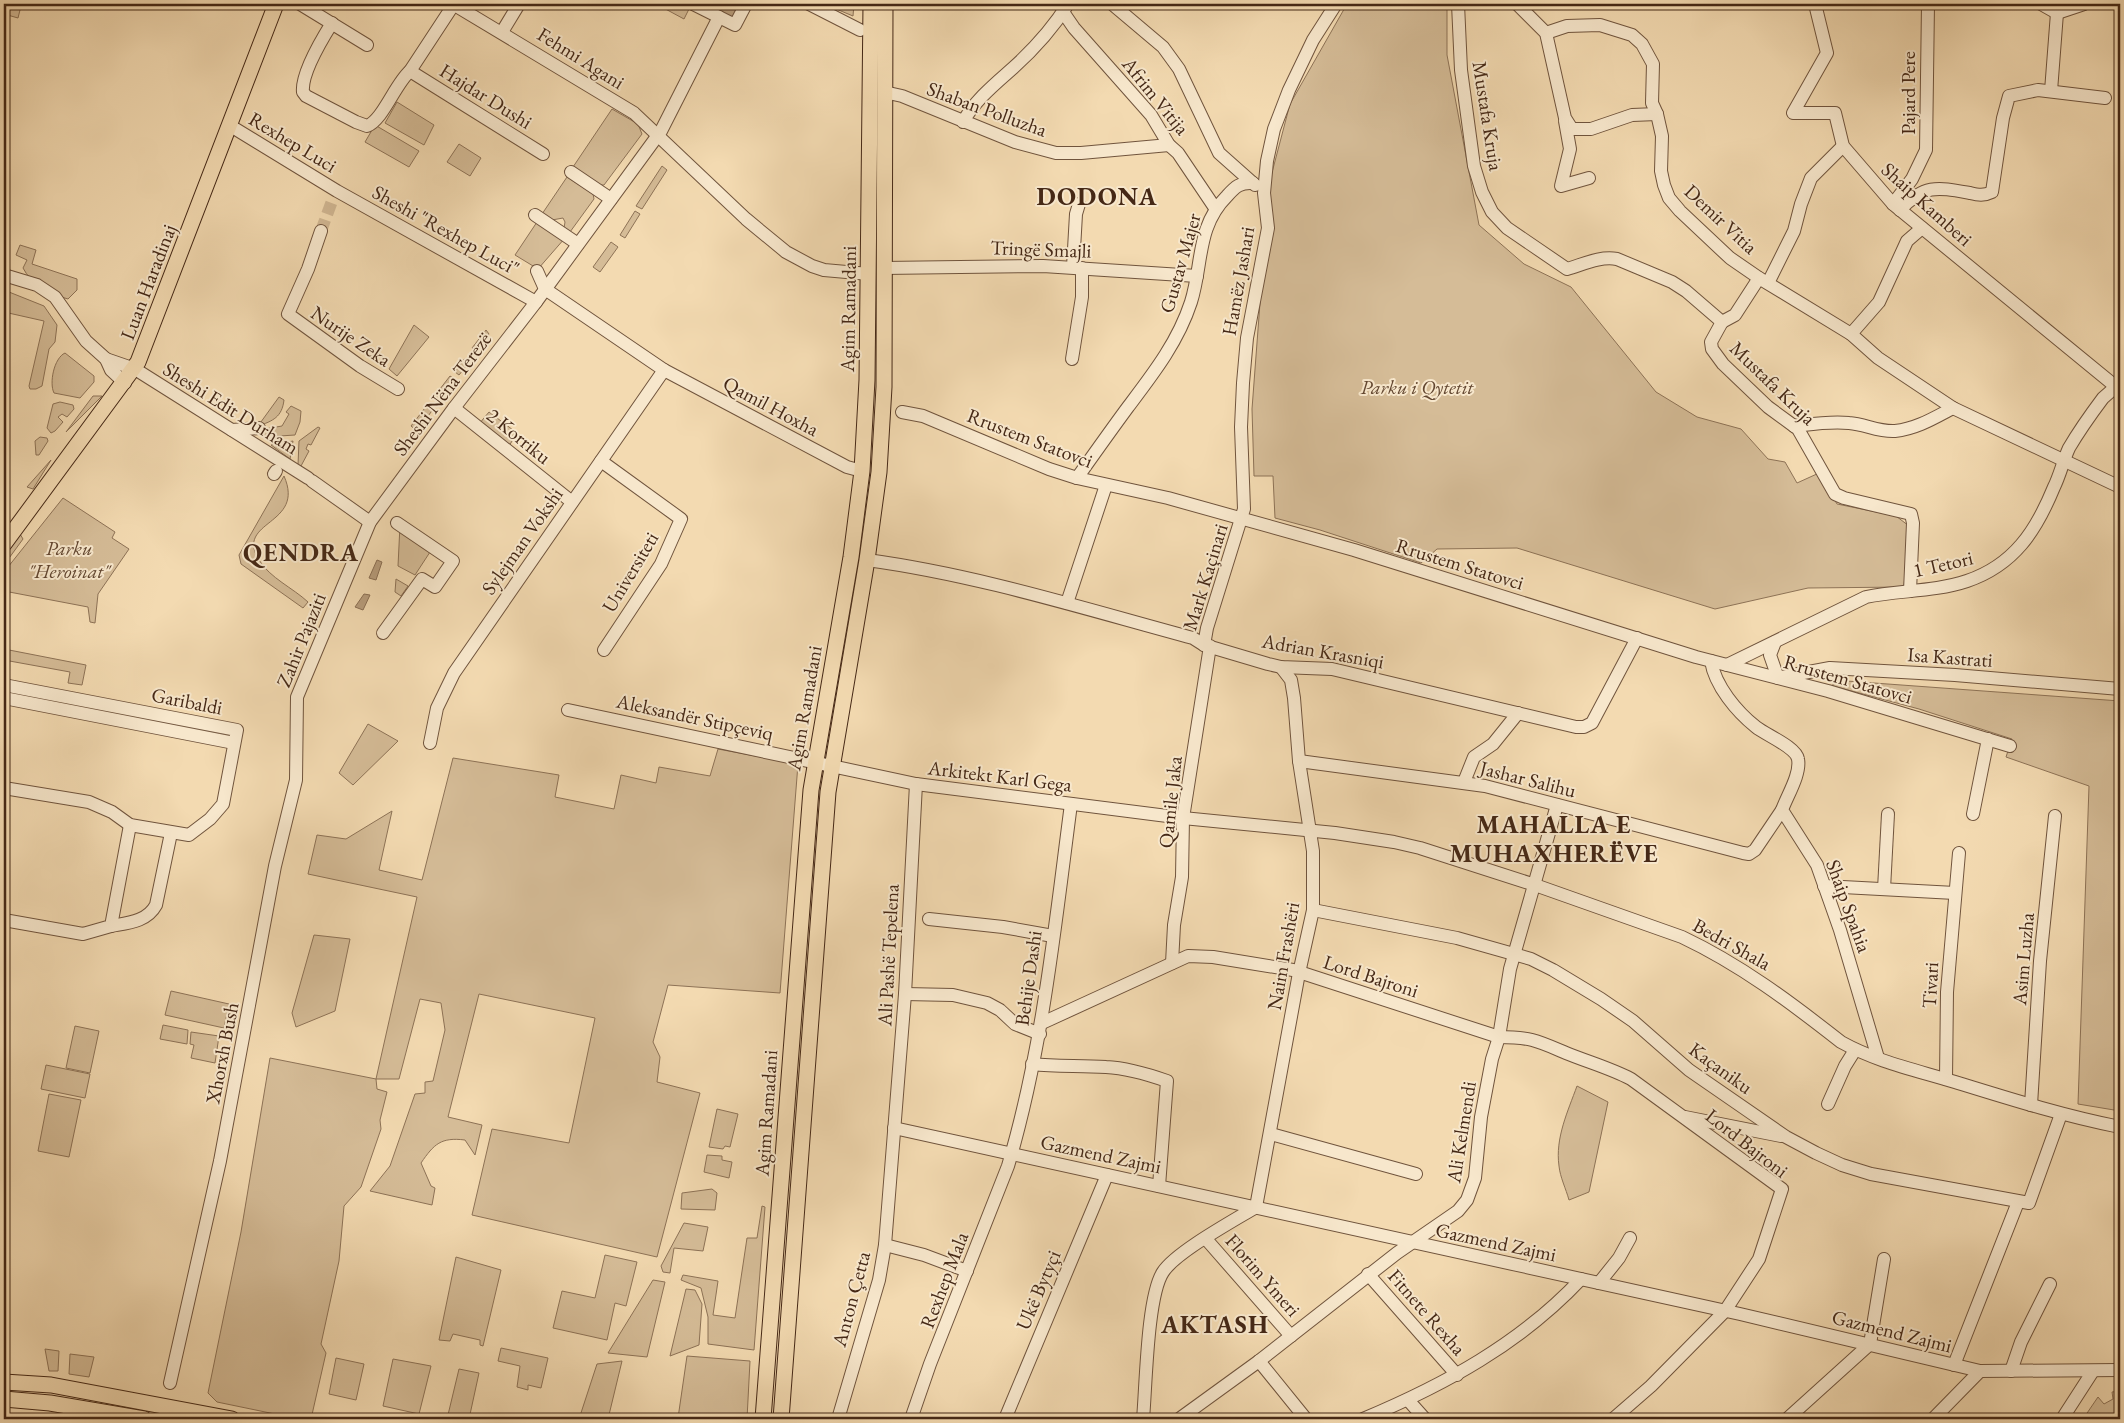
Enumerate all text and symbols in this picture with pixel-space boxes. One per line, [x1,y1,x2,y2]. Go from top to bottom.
street label: Fehmi Agani [532,21,630,95]
street label: Afrim Vitija [1116,51,1195,140]
street label: Pajard Pere [1895,51,1921,135]
street label: Hajdar Dushi [435,57,537,135]
street label: Mustafa Kruja [1467,59,1509,173]
street label: Shaban Polluzha [924,75,1050,143]
street label: Rexhep Luci [244,106,342,178]
street label: Shaip Kamberi [1876,156,1978,252]
street label: Demir Vitia [1679,178,1763,260]
street label: Sheshi "Rexhep Luci" [368,179,524,281]
district label: DODONA [1036,180,1158,212]
street label: Gustav Majer [1153,210,1207,316]
street label: Luan Haradinaj [114,221,182,343]
street label: Hamëz Jashari [1216,224,1260,338]
street label: Tringë Smajli [990,234,1092,264]
street label: Agim Ramadani [834,246,862,373]
street label: Nurije Zeka [306,300,396,372]
street label: Sheshi Nëna Terezë [387,327,497,461]
street label: Mustafa Kruja [1724,335,1822,431]
street label: Sheshi Edit Durham [158,356,304,460]
street label: Qamil Hoxha [719,370,823,442]
park label: Parku i Qytetit [1361,374,1475,400]
street label: 2 Korriku [482,402,557,470]
street label: Rrustem Statovci [964,402,1097,474]
street label: Sylejman Vokshi [475,482,569,600]
street label: Mark Kaçinari [1176,520,1234,634]
street label: Universiteti [596,527,664,617]
street label: Rrustem Statovci [1393,532,1527,596]
park label: Parku "Heroinat" [28,535,112,584]
district label: QENDRA [243,536,359,568]
street label: 1 Tetori [1911,545,1975,583]
street label: Zahir Pajaziti [270,589,332,691]
street label: Adrian Krasniqi [1259,627,1386,675]
street label: Isa Kastrati [1906,641,1994,673]
street label: Agim Ramadani [780,643,828,773]
street label: Rrustem Statovci [1781,648,1915,710]
street label: Garibaldi [149,681,225,721]
street label: Aleksandër Stipçeviq [613,687,776,746]
street label: Arkitekt Karl Gega [926,754,1073,798]
street label: Jashar Salihu [1475,754,1579,804]
street label: Qamile Jaka [1152,755,1188,849]
district label: MAHALLA E MUHAXHERËVE [1449,808,1659,869]
street label: Shaip Spahia [1820,856,1878,956]
street label: Ali Pashë Tepelena [871,883,905,1028]
street label: Naim Frashëri [1261,900,1305,1012]
street label: Bedri Shala [1688,912,1776,976]
street label: Asim Luzha [2006,912,2040,1007]
street label: Behije Dashi [1008,929,1048,1027]
street label: Lord Bajroni [1320,948,1422,1004]
street label: Tivari [1916,961,1944,1009]
street label: Xhorxh Bush [199,1000,245,1107]
street label: Kaçaniku [1684,1036,1758,1100]
street label: Agim Ramadani [749,1049,783,1178]
street label: Ali Kelmendi [1440,1079,1482,1186]
street label: Lord Bajroni [1700,1102,1794,1184]
street label: Gazmend Zajmi [1038,1129,1164,1179]
street label: Gazmend Zajmi [1433,1217,1559,1267]
street label: Rexhep Mala [914,1228,974,1332]
street label: Florim Ymeri [1220,1228,1306,1322]
street label: Ukë Bytyçi [1010,1246,1066,1334]
street label: Anton Çetta [826,1248,876,1351]
street label: Fitnete Rexha [1382,1263,1472,1361]
street label: Gazmend Zajmi [1829,1304,1955,1358]
district label: AKTASH [1160,1308,1269,1340]

